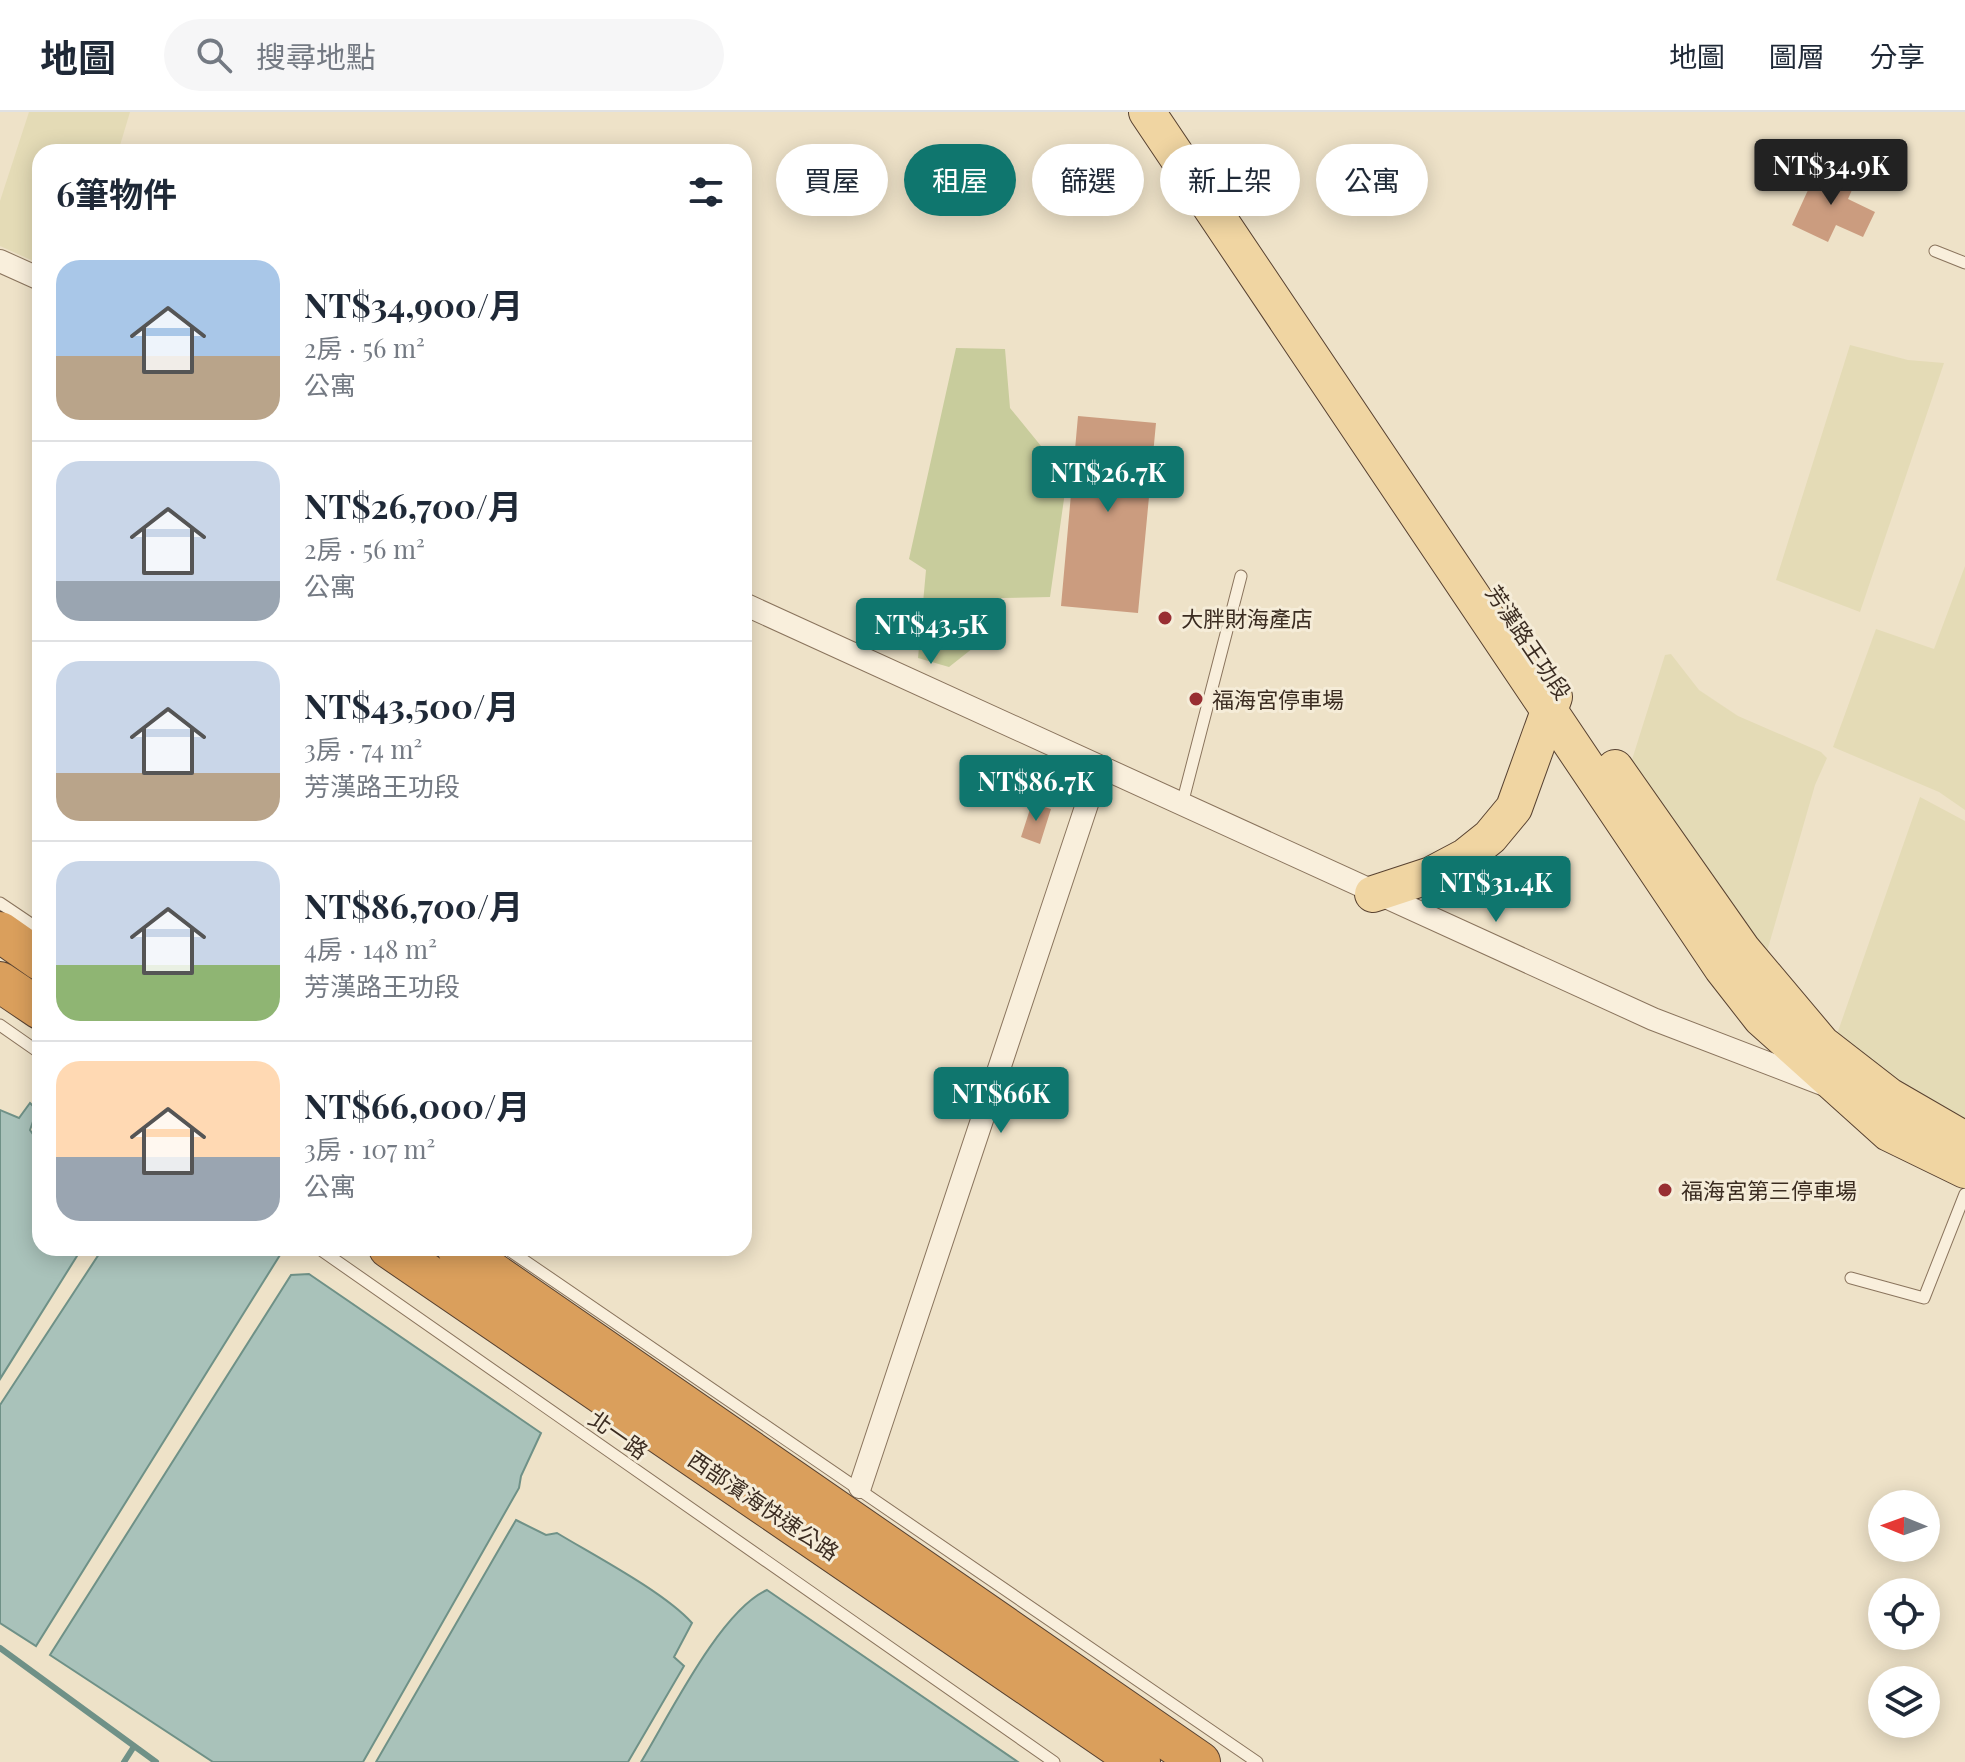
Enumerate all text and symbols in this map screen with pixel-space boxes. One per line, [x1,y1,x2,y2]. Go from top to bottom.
search box [164,19,724,91]
text: 地圖 [40,31,116,82]
icon: search [192,33,236,77]
text: 搜尋地點 [256,36,376,76]
text: 地圖 [1669,37,1725,74]
text: 圖層 [1769,37,1825,74]
text: 分享 [1869,37,1925,74]
pin: NT$34.9K [1748,139,1914,207]
chip: 買屋 [776,144,888,216]
chip: 租屋 [904,144,1016,216]
chip: 篩選 [1032,144,1144,216]
chip: 新上架 [1160,144,1300,216]
chip: 公寓 [1316,144,1428,216]
text: NT$34.9K [1772,147,1890,182]
text: 6筆物件 [56,170,177,216]
icon: filters [684,170,728,214]
text: NT$34,900/月 [304,281,523,327]
icon: home [120,292,216,388]
text: 2房 · 56 m² [304,330,425,365]
text: 公寓 [304,367,356,402]
pin: NT$26.7K [1025,446,1191,514]
text: NT$26.7K [1050,454,1166,489]
text: NT$26,700/月 [304,482,522,528]
icon: home [120,493,216,589]
text: 2房 · 56 m² [304,531,425,566]
text: 公寓 [304,568,356,603]
street label: 芳漢路王功段 [1480,579,1578,705]
pin: NT$43.5K [848,598,1014,666]
place label: 大胖財海產店 [1181,603,1313,633]
text: NT$43.5K [874,606,988,641]
marker: 大胖財海產店 [1156,609,1174,627]
text: NT$43,500/月 [304,682,519,728]
place label: 福海宮停車場 [1212,684,1344,714]
marker: 福海宮停車場 [1187,690,1205,708]
icon: home [120,693,216,789]
text: 3房 · 74 m² [304,731,422,766]
pin: NT$86.7K [953,755,1119,823]
text: NT$86.7K [977,763,1095,798]
text: 芳漢路王功段 [304,768,460,803]
pin: NT$31.4K [1413,856,1579,924]
text: NT$31.4K [1440,864,1552,899]
text: NT$86,700/月 [304,882,523,928]
icon: home [120,893,216,989]
text: 4房 · 148 m² [304,931,437,966]
text: 芳漢路王功段 [304,968,460,1003]
pin: NT$66K [936,1067,1066,1135]
text: NT$66K [952,1075,1050,1110]
text: NT$66,000/月 [304,1082,530,1128]
icon: home [120,1093,216,1189]
text: 3房 · 107 m² [304,1131,435,1166]
text: 公寓 [304,1168,356,1203]
place label: 福海宮第三停車場 [1681,1175,1857,1205]
marker: 福海宮第三停車場 [1656,1181,1674,1199]
street label: 北一路 [583,1403,655,1465]
street label: 西部濱海快速公路 [683,1443,845,1567]
north arrow [1868,1490,1940,1562]
map controls [1868,1490,1940,1738]
button: locate [1868,1578,1940,1650]
button: layers [1868,1666,1940,1738]

